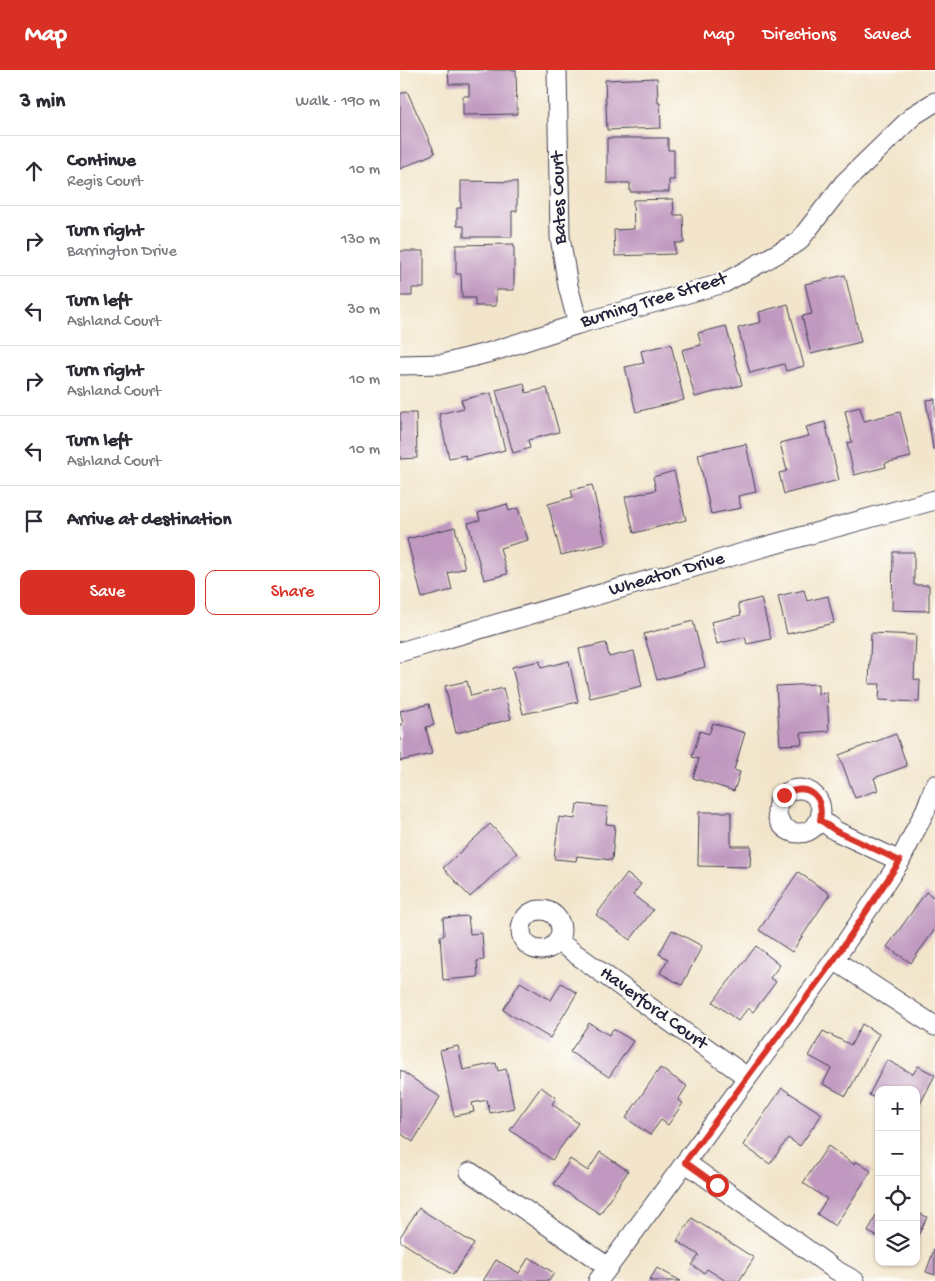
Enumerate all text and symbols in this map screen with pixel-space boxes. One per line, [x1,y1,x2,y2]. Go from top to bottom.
text: Map [25,21,67,50]
text: Map [703,25,735,46]
text: Directions [763,25,836,46]
text: Saved [864,25,910,46]
text: 3 min [20,90,65,115]
text: Walk · 190 m [296,93,380,112]
street label: Bates Court [547,149,573,246]
text: Continue [67,150,136,173]
icon: ahead [20,157,48,185]
text: 10 m [349,161,380,180]
text: Regis Court [67,173,143,192]
text: Turn right [67,220,143,243]
icon: right [20,227,48,255]
text: 130 m [341,231,380,250]
text: Barrington Drive [67,243,177,262]
street label: Burning Tree Street [577,267,732,334]
text: Turn left [67,290,131,313]
icon: left [20,297,48,325]
text: 30 m [347,301,380,320]
text: Ashland Court [67,313,161,332]
text: Turn right [67,360,143,383]
icon: right [20,367,48,395]
text: 10 m [349,371,380,390]
text: Ashland Court [67,383,161,402]
text: Turn left [67,430,131,453]
icon: left [20,437,48,465]
text: 10 m [349,441,380,460]
text: Ashland Court [67,453,161,472]
icon: arrive [20,507,48,535]
text: Arrive at destination [67,509,231,532]
street label: Wheaton Drive [606,547,728,602]
button: Save [20,570,195,615]
button: Share [205,570,380,615]
route end [773,784,796,807]
street label: Haverford Court [595,962,713,1057]
map controls [875,1086,920,1266]
button: + [875,1086,920,1131]
button: − [875,1131,920,1176]
route start [706,1174,729,1197]
button: locate [875,1176,920,1221]
button: layers [875,1221,920,1266]

